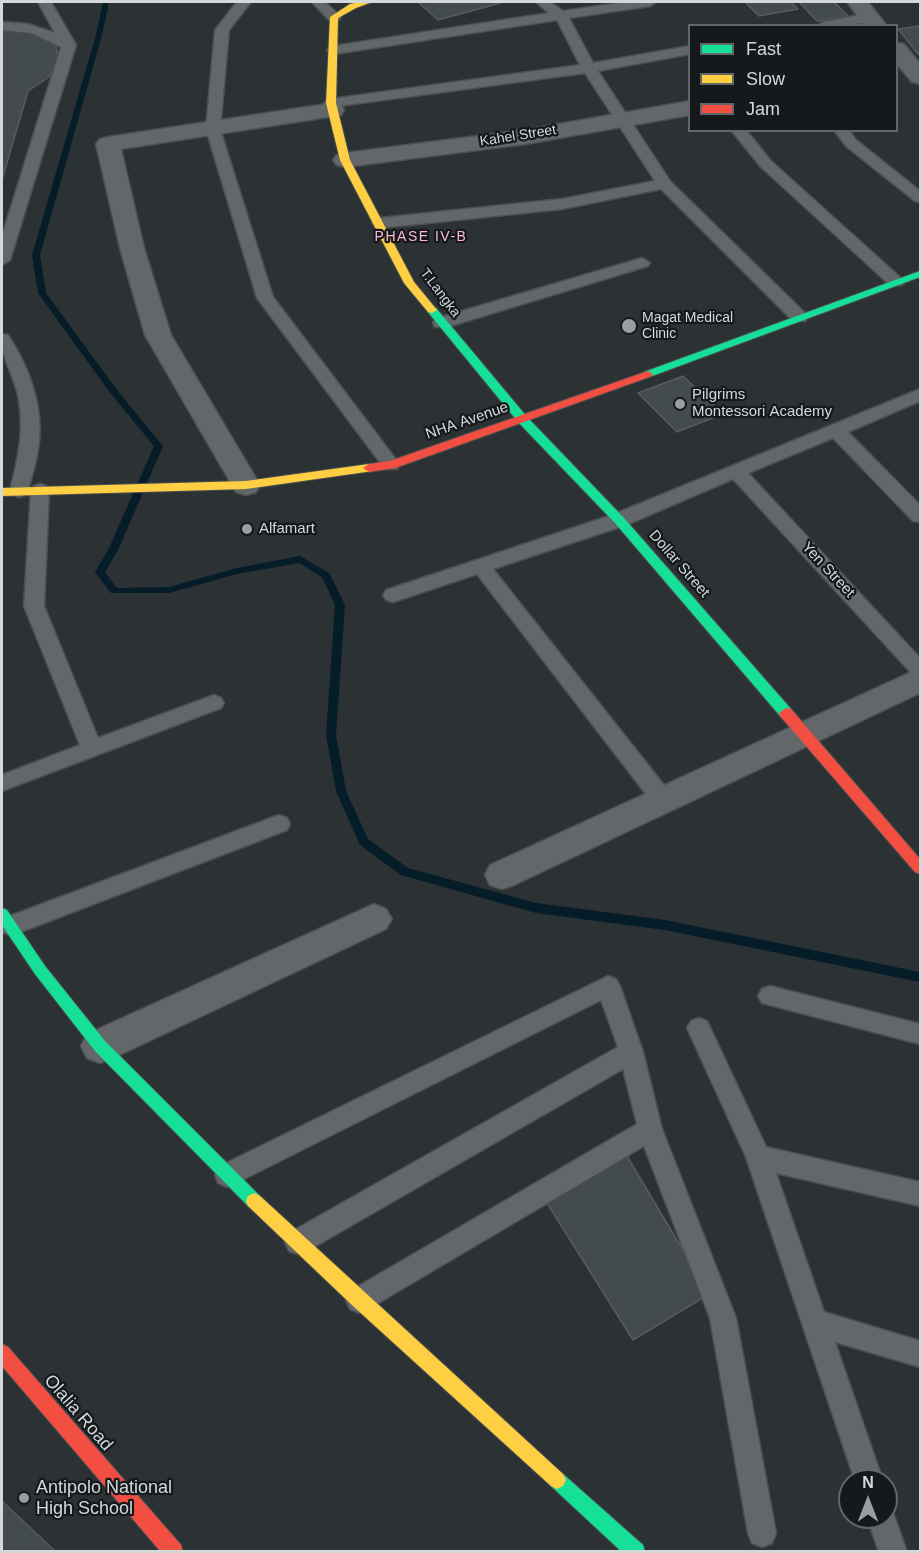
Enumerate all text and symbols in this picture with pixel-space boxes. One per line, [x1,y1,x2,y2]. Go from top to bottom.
legend [688,24,898,132]
text: Fast [746,39,781,59]
text: Slow [746,69,785,89]
text: Jam [746,99,780,119]
street label: Kahel Street [479,122,557,150]
district label: PHASE IV-B [375,229,467,245]
street label: T.Langka [416,265,464,321]
place label: Magat Medical Clinic [642,310,733,342]
marker: Magat Medical Clinic [620,317,638,335]
place label: Pilgrims Montessori Academy [692,386,832,421]
marker: Pilgrims Montessori Academy [673,397,687,411]
street label: NHA Avenue [423,398,511,444]
place label: Alfamart [259,520,315,538]
marker: Alfamart [240,522,254,536]
street label: Dollar Street [645,527,713,601]
street label: Yen Street [798,538,858,602]
street label: Olalia Road [39,1370,117,1456]
north arrow [838,1469,898,1529]
text: N [862,1474,874,1491]
place label: Antipolo National High School [36,1477,172,1520]
marker: Antipolo National High School [17,1491,31,1505]

